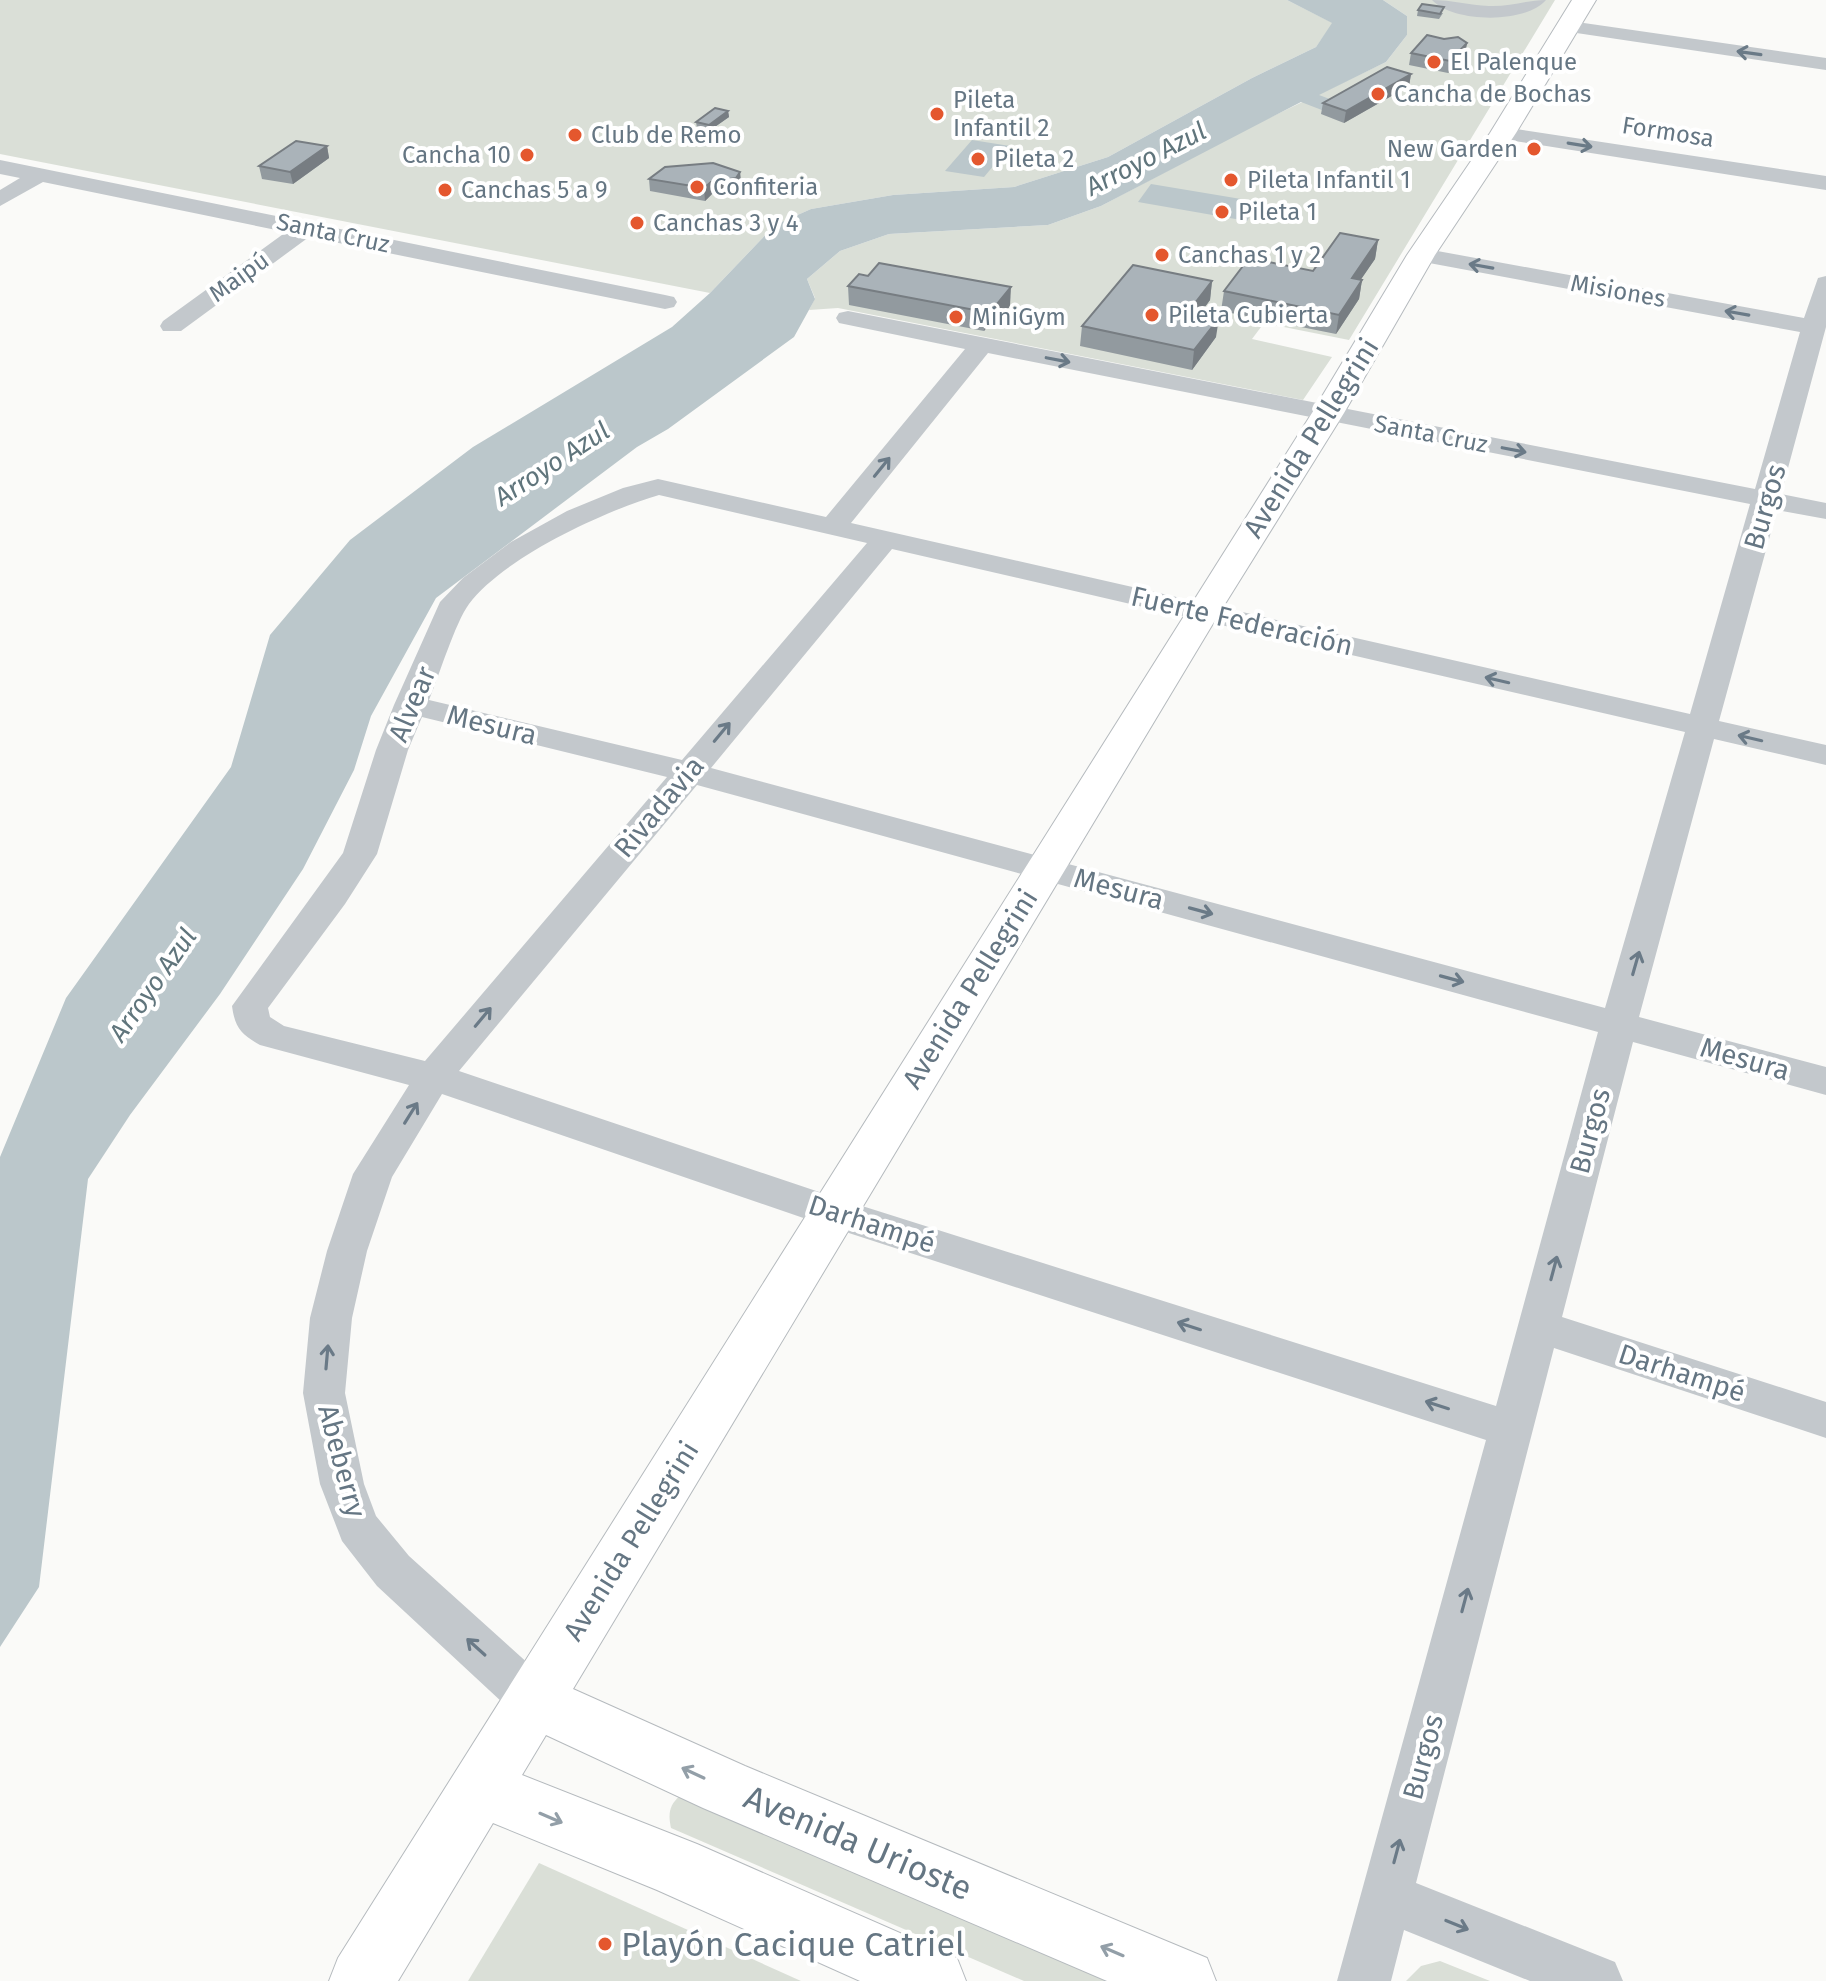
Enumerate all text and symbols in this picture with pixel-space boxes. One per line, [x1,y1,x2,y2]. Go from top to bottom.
one-way arrow [1737,45,1762,60]
place label: El Palenque [1450,48,1577,76]
marker: El Palenque [1425,53,1443,71]
place label: Cancha de Bochas [1394,80,1591,108]
marker: Cancha de Bochas [1369,85,1387,103]
place label: Pileta Infantil 2 [953,86,1049,142]
marker: Pileta Infantil 2 [928,105,946,123]
street label: Formosa [1620,111,1716,153]
water label: Arroyo Azul [1080,115,1211,203]
place label: Club de Remo [591,121,741,149]
marker: Club de Remo [566,126,584,144]
place label: New Garden [1387,135,1518,163]
one-way arrow [1567,138,1592,153]
marker: New Garden [1525,140,1543,158]
place label: Cancha 10 [402,141,511,169]
place label: Pileta 2 [994,145,1075,173]
marker: Cancha 10 [518,146,536,164]
marker: Pileta 2 [969,150,987,168]
place label: Pileta Infantil 1 [1247,166,1411,194]
marker: Pileta Infantil 1 [1222,171,1240,189]
place label: Confiteria [713,173,818,201]
place label: Canchas 5 a 9 [461,176,608,204]
marker: Confiteria [688,178,706,196]
marker: Canchas 5 a 9 [436,181,454,199]
place label: Pileta 1 [1238,198,1317,226]
marker: Pileta 1 [1213,203,1231,221]
street label: Santa Cruz [274,207,392,259]
place label: Canchas 3 y 4 [653,209,799,237]
marker: Canchas 3 y 4 [628,214,646,232]
place label: Canchas 1 y 2 [1178,241,1321,269]
street label: Maipú [204,246,274,308]
marker: Canchas 1 y 2 [1153,246,1171,264]
one-way arrow [1469,258,1495,273]
street label: Misiones [1568,269,1668,313]
place label: Pileta Cubierta [1168,301,1329,329]
place label: MiniGym [972,303,1066,331]
one-way arrow [1725,305,1750,320]
marker: Pileta Cubierta [1143,306,1161,324]
marker: MiniGym [947,308,965,326]
street label: Avenida Pellegrini [1236,332,1386,544]
one-way arrow [1044,353,1070,368]
street label: Santa Cruz [1372,409,1490,459]
water label: Arroyo Azul [488,415,615,513]
one-way arrow [1501,443,1526,458]
one-way arrow [873,457,891,477]
street label: Burgos [1737,461,1793,553]
street label: Fuerte Federación [1128,579,1356,663]
street label: Alvear [381,661,443,747]
one-way arrow [1484,672,1510,687]
street label: Mesura [444,698,540,752]
one-way arrow [713,722,731,742]
one-way arrow [1738,730,1763,745]
street label: Rivadavia [607,750,711,864]
street label: Mesura [1071,861,1167,917]
street label: Avenida Pellegrini [895,883,1045,1095]
one-way arrow [1187,904,1213,919]
water label: Arroyo Azul [102,922,203,1048]
one-way arrow [1629,950,1644,976]
one-way arrow [1438,972,1464,987]
one-way arrow [474,1007,492,1028]
street label: Mesura [1696,1031,1794,1087]
street label: Burgos [1563,1085,1617,1177]
one-way arrow [402,1103,419,1125]
street label: Darhampé [804,1188,940,1260]
one-way arrow [1547,1255,1562,1281]
one-way arrow [1177,1318,1203,1333]
street label: Darhampé [1614,1337,1750,1409]
one-way arrow [320,1344,335,1370]
one-way arrow [1425,1397,1450,1411]
street label: Abeberry [311,1401,373,1521]
street label: Avenida Pellegrini [556,1435,706,1647]
one-way arrow [1458,1588,1473,1614]
one-way arrow [466,1637,486,1656]
street label: Burgos [1396,1711,1450,1803]
one-way arrow [681,1765,705,1780]
street label: Avenida Urioste [738,1777,978,1909]
one-way arrow [539,1812,563,1826]
one-way arrow [1390,1839,1405,1865]
one-way arrow [1444,1919,1469,1934]
place label: Playón Cacique Catriel [621,1924,965,1965]
marker: Playón Cacique Catriel [596,1935,614,1953]
one-way arrow [1101,1942,1125,1957]

